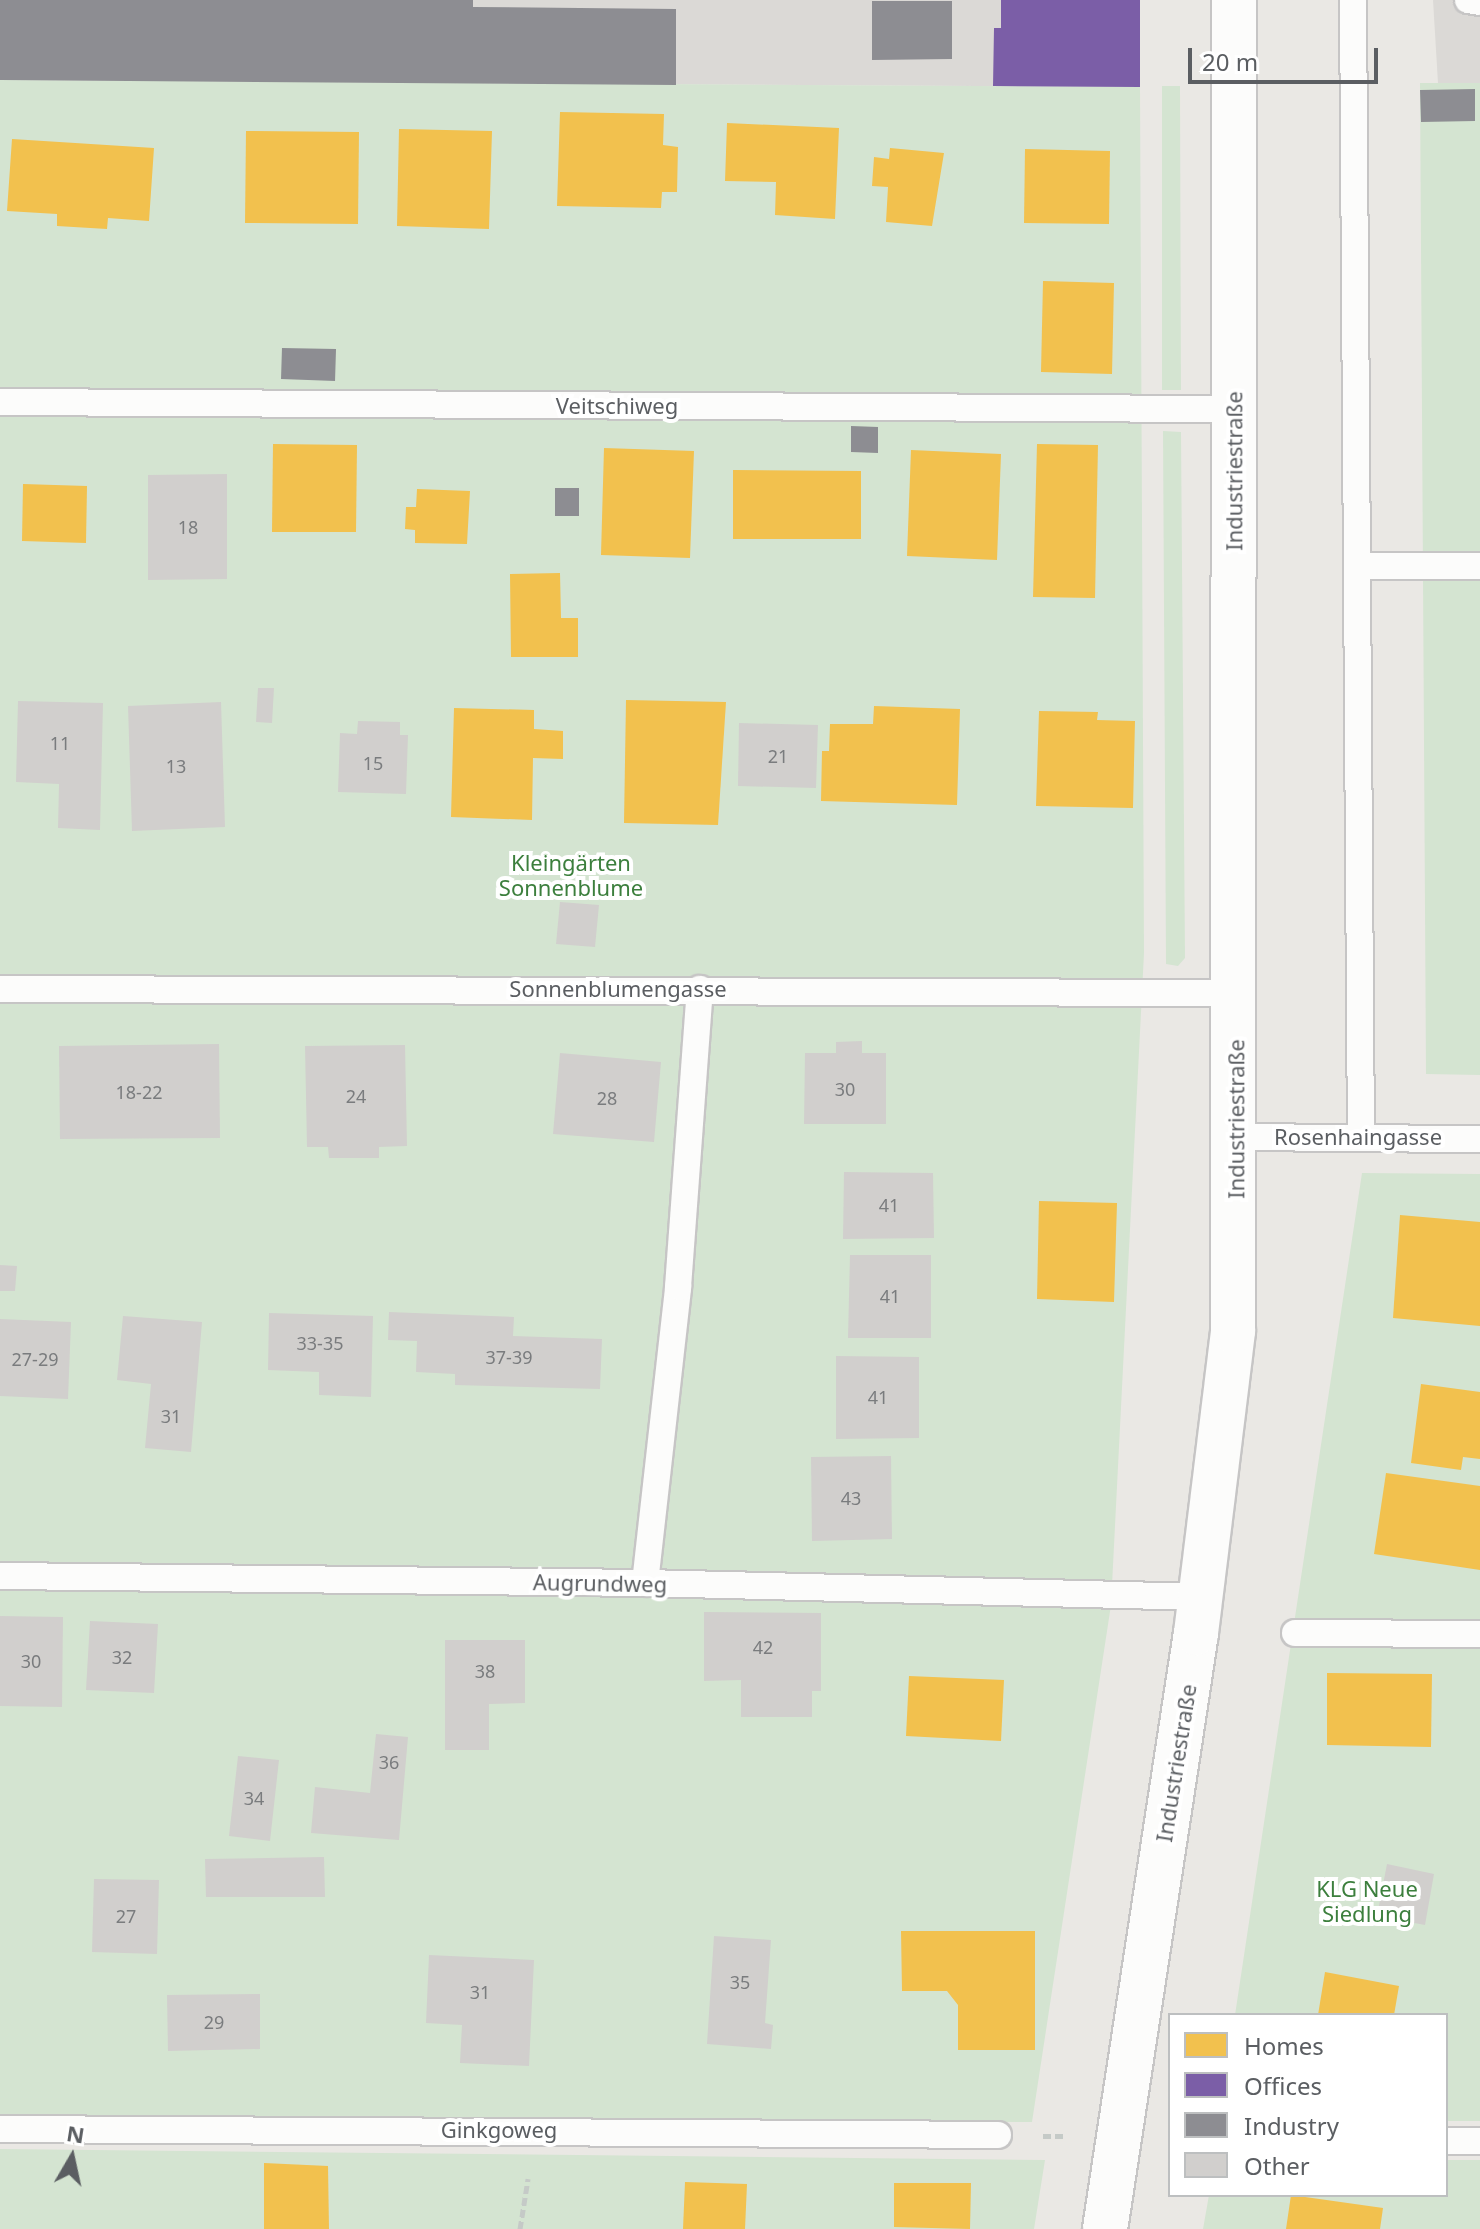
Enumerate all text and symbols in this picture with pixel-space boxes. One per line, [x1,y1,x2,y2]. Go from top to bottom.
scale bar [1192,32,1382,82]
text: 20 m [1202,45,1258,78]
street label: Industriestraße [1221,391,1247,551]
street label: Veitschiweg [556,393,678,419]
house number: 18 [178,516,198,538]
house number: 11 [50,732,70,754]
house number: 21 [768,745,788,767]
house number: 15 [363,752,383,774]
house number: 13 [166,755,186,777]
park label: Kleingärten Sonnenblume [499,849,643,900]
street label: Sonnenblumengasse [509,976,727,1002]
street label: Industriestraße [1223,1039,1249,1199]
house number: 30 [835,1078,855,1100]
house number: 18-22 [116,1081,162,1103]
house number: 24 [346,1085,366,1107]
house number: 28 [597,1087,617,1109]
street label: Rosenhaingasse [1274,1124,1442,1150]
house number: 41 [879,1194,899,1216]
house number: 41 [880,1285,900,1307]
house number: 33-35 [297,1332,343,1354]
house number: 37-39 [486,1346,532,1368]
house number: 27-29 [12,1348,58,1370]
house number: 41 [868,1386,888,1408]
house number: 31 [161,1405,181,1427]
house number: 43 [841,1487,861,1509]
street label: Augrundweg [533,1569,667,1597]
house number: 42 [753,1636,773,1658]
house number: 32 [112,1646,132,1668]
house number: 30 [21,1650,41,1672]
house number: 38 [475,1660,495,1682]
street label: Industriestraße [1150,1682,1202,1844]
house number: 36 [379,1751,399,1773]
house number: 34 [244,1787,264,1809]
park label: KLG Neue Siedlung [1316,1875,1418,1926]
house number: 27 [116,1905,136,1927]
house number: 35 [730,1971,750,1993]
house number: 31 [470,1981,490,2003]
house number: 29 [204,2011,224,2033]
legend [1168,2013,1448,2197]
text: Homes [1244,2029,1324,2062]
text: Offices [1244,2069,1322,2102]
text: Industry [1244,2109,1339,2142]
north arrow [32,2117,112,2197]
text: N [65,2117,87,2150]
street label: Ginkgoweg [441,2117,557,2143]
text: Other [1244,2149,1310,2182]

